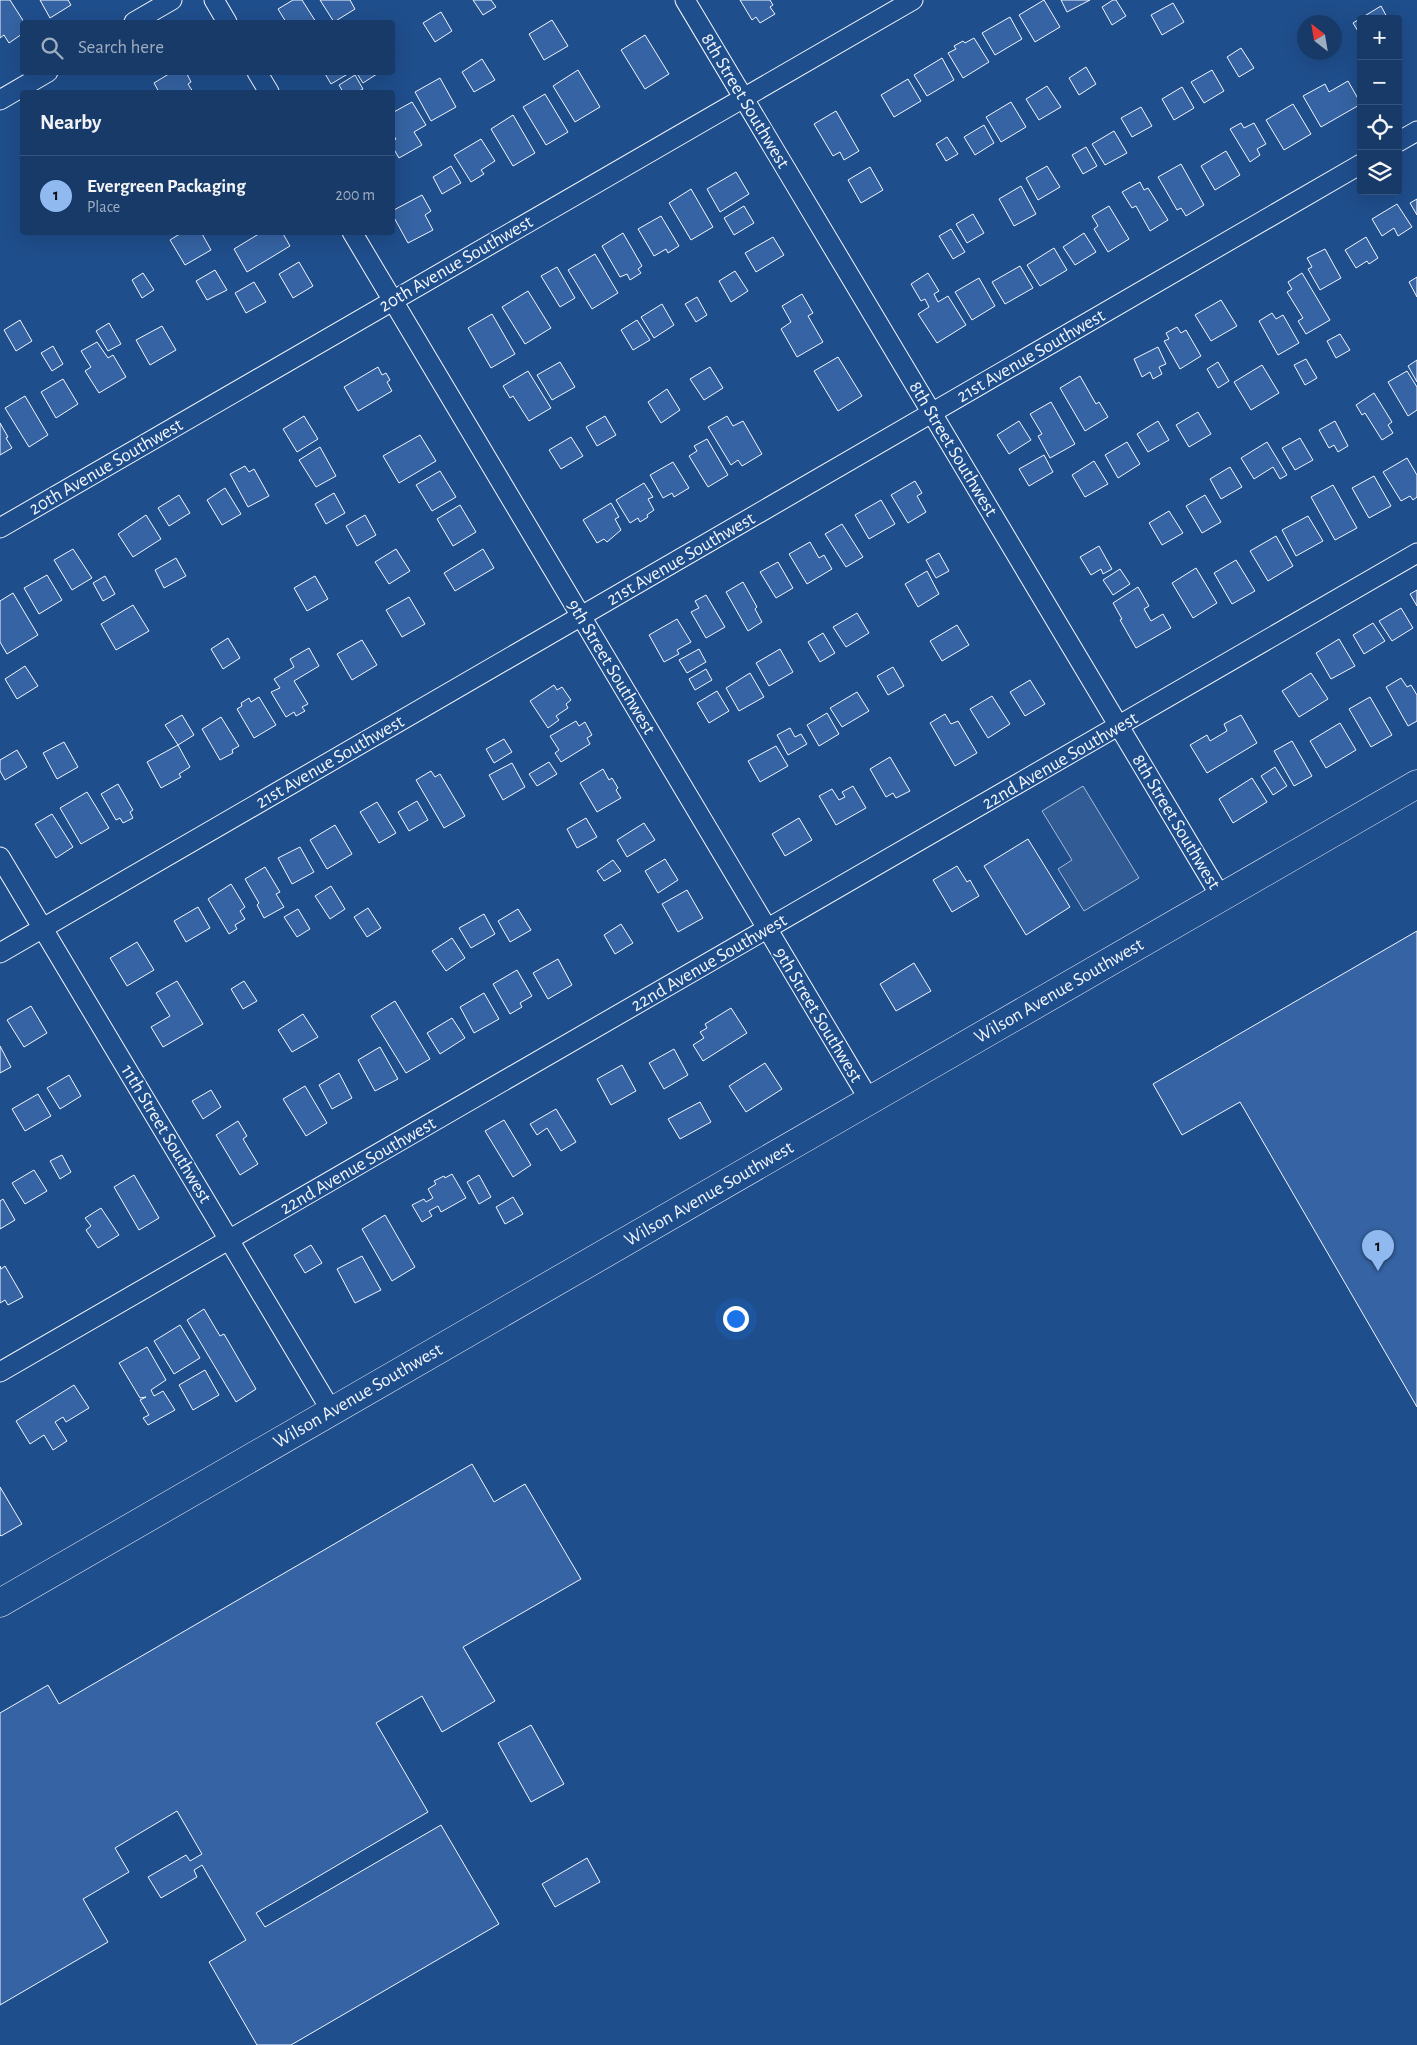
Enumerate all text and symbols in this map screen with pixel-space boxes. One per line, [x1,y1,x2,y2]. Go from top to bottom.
north arrow [1297,15,1342,60]
map controls [1357,15,1402,195]
button: + [1357,15,1402,60]
search box [20,20,395,75]
street label: 8th Street Southwest [697,30,793,172]
icon: search [38,34,66,62]
text: Search here [78,38,164,57]
button: − [1357,60,1402,105]
button: locate [1357,105,1402,150]
text: Nearby [40,112,101,133]
button: layers [1357,150,1402,195]
text: Evergreen Packaging [87,177,246,196]
text: 1 [53,187,59,203]
text: 200 m [335,187,375,203]
text: Place [87,199,120,215]
street label: 20th Avenue Southwest [376,212,536,316]
street label: 21st Avenue Southwest [954,306,1108,406]
street label: 8th Street Southwest [905,378,1001,520]
street label: 20th Avenue Southwest [26,415,186,519]
street label: 21st Avenue Southwest [604,509,758,609]
street label: 9th Street Southwest [563,596,659,738]
street label: 22nd Avenue Southwest [979,709,1141,813]
street label: 21st Avenue Southwest [253,712,407,812]
street label: 8th Street Southwest [1128,751,1224,893]
street label: 22nd Avenue Southwest [628,911,790,1015]
street label: Wilson Avenue Southwest [971,935,1147,1047]
street label: 9th Street Southwest [770,944,866,1086]
street label: 11th Street Southwest [117,1062,215,1206]
street label: 22nd Avenue Southwest [277,1114,439,1218]
street label: Wilson Avenue Southwest [621,1138,797,1250]
pin: 1 [1362,1230,1394,1271]
your location [723,1306,749,1332]
street label: Wilson Avenue Southwest [270,1340,446,1452]

